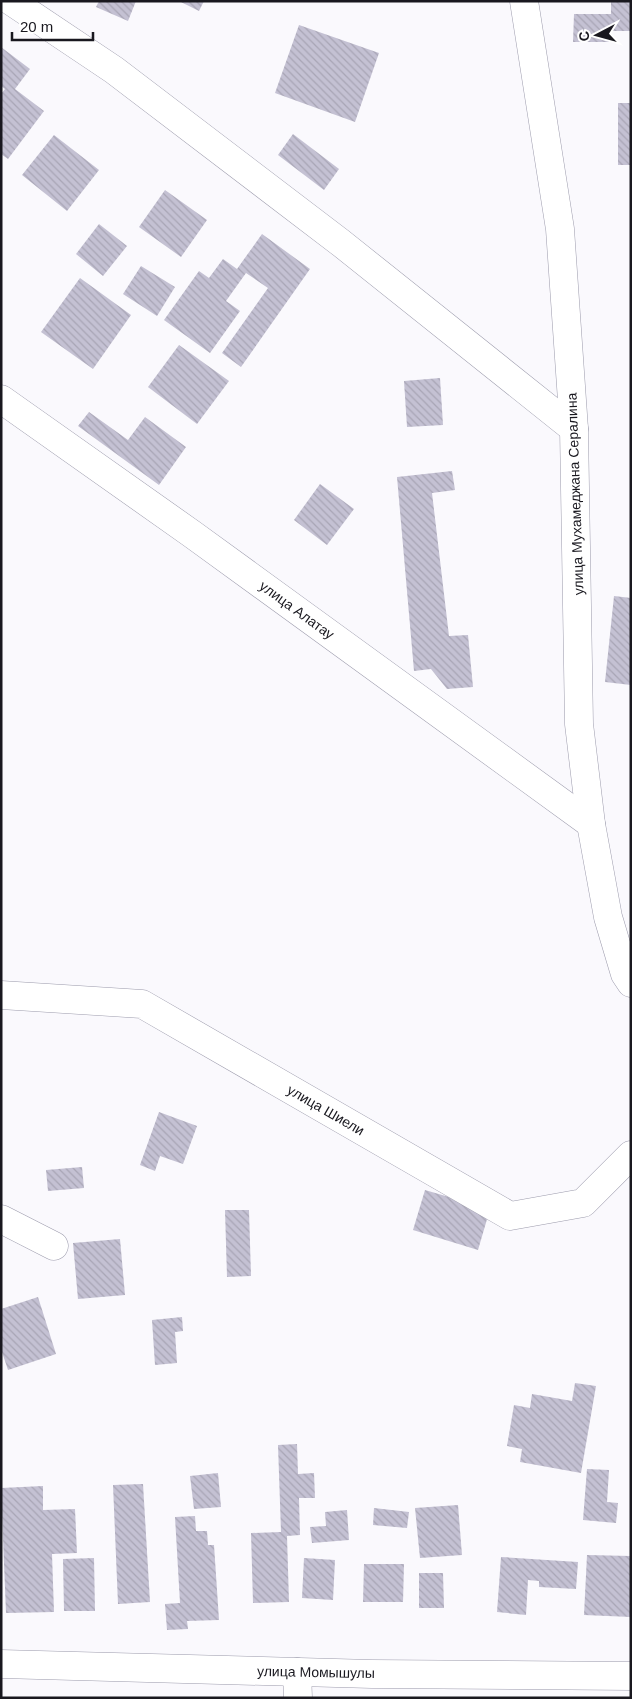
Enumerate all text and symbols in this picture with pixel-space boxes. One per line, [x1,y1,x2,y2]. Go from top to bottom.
scale bar [12,10,94,42]
north arrow [572,10,622,60]
text: 20 m [20,18,53,35]
text: С [576,30,593,42]
street label: улица Мухамеджана Сералина [563,392,587,596]
street label: улица Алатау [257,578,337,642]
street label: улица Шиели [285,1081,367,1139]
street label: улица Момышулы [257,1663,375,1681]

